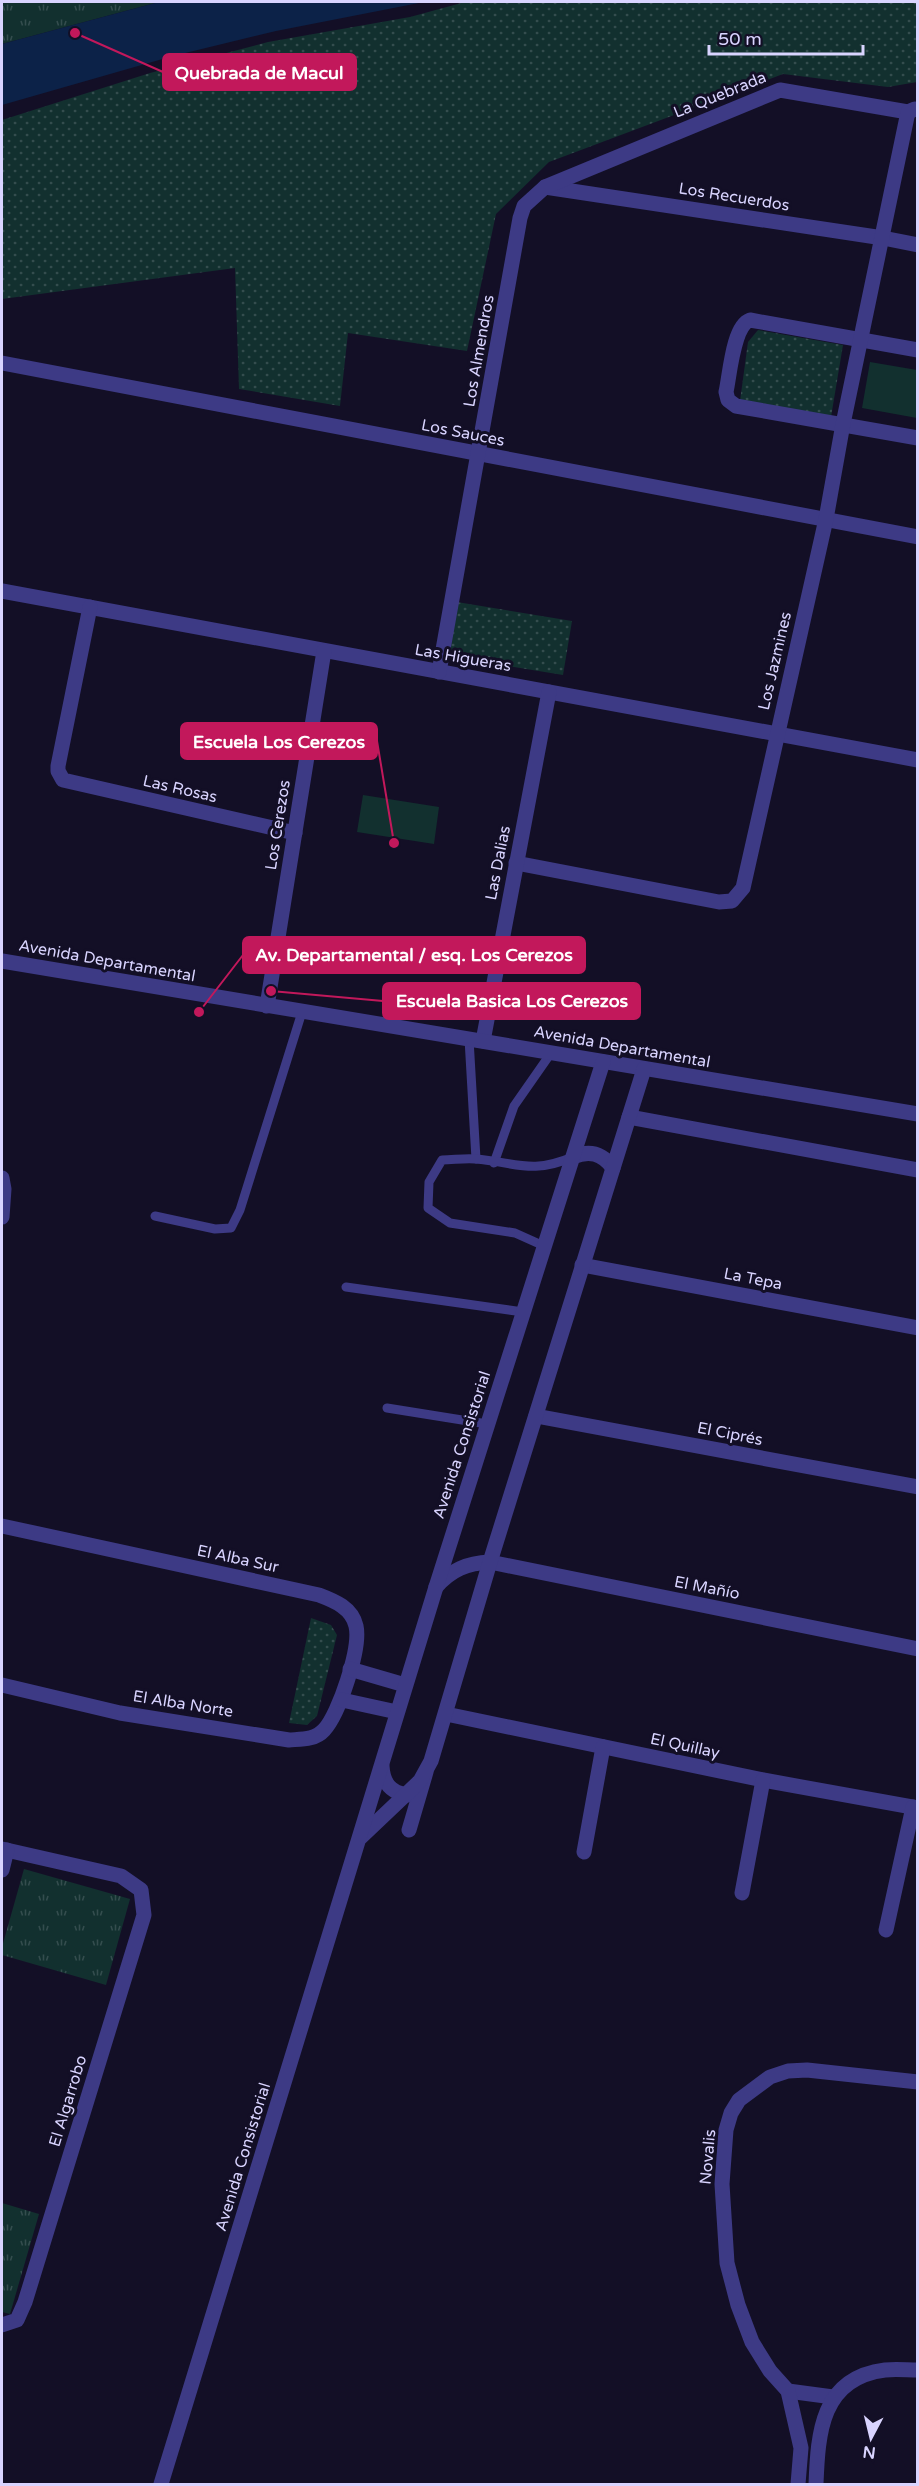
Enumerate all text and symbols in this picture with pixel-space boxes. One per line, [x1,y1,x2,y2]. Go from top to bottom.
scale bar [709,18,864,56]
text: 50 m [718,28,762,50]
callout: Quebrada de Macul [163,54,356,90]
text: Quebrada de Macul [175,62,343,84]
street label: La Quebrada [671,67,769,123]
street label: Los Recuerdos [677,178,791,216]
street label: Los Almendros [459,293,499,409]
street label: Los Sauces [420,415,506,451]
street label: Los Jazmines [754,610,796,712]
street label: Las Higueras [413,640,513,676]
callout: Escuela Los Cerezos [181,723,377,759]
text: Escuela Los Cerezos [193,731,366,753]
street label: Las Rosas [141,771,219,807]
street label: Los Cerezos [261,778,295,872]
street label: Las Dalias [481,824,515,902]
street label: Avenida Departamental [17,936,197,986]
callout: Av. Departamental / esq. Los Cerezos [243,937,585,973]
text: Av. Departamental / esq. Los Cerezos [255,944,573,966]
callout: Escuela Basica Los Cerezos [383,983,640,1019]
text: Escuela Basica Los Cerezos [396,990,629,1012]
street label: Avenida Departamental [532,1022,712,1072]
street label: La Tepa [722,1264,784,1294]
street label: Avenida Consistorial [429,1369,495,1521]
street label: El Ciprés [696,1418,764,1450]
street label: El Alba Sur [195,1541,282,1578]
street label: El Mañío [673,1572,741,1604]
street label: El Alba Norte [132,1686,234,1722]
street label: El Quillay [649,1729,722,1763]
street label: El Algarrobo [45,2053,91,2149]
street label: Avenida Consistorial [211,2080,275,2234]
street label: Novalis [696,2129,720,2185]
north arrow [841,2408,901,2468]
text: N [862,2441,877,2463]

